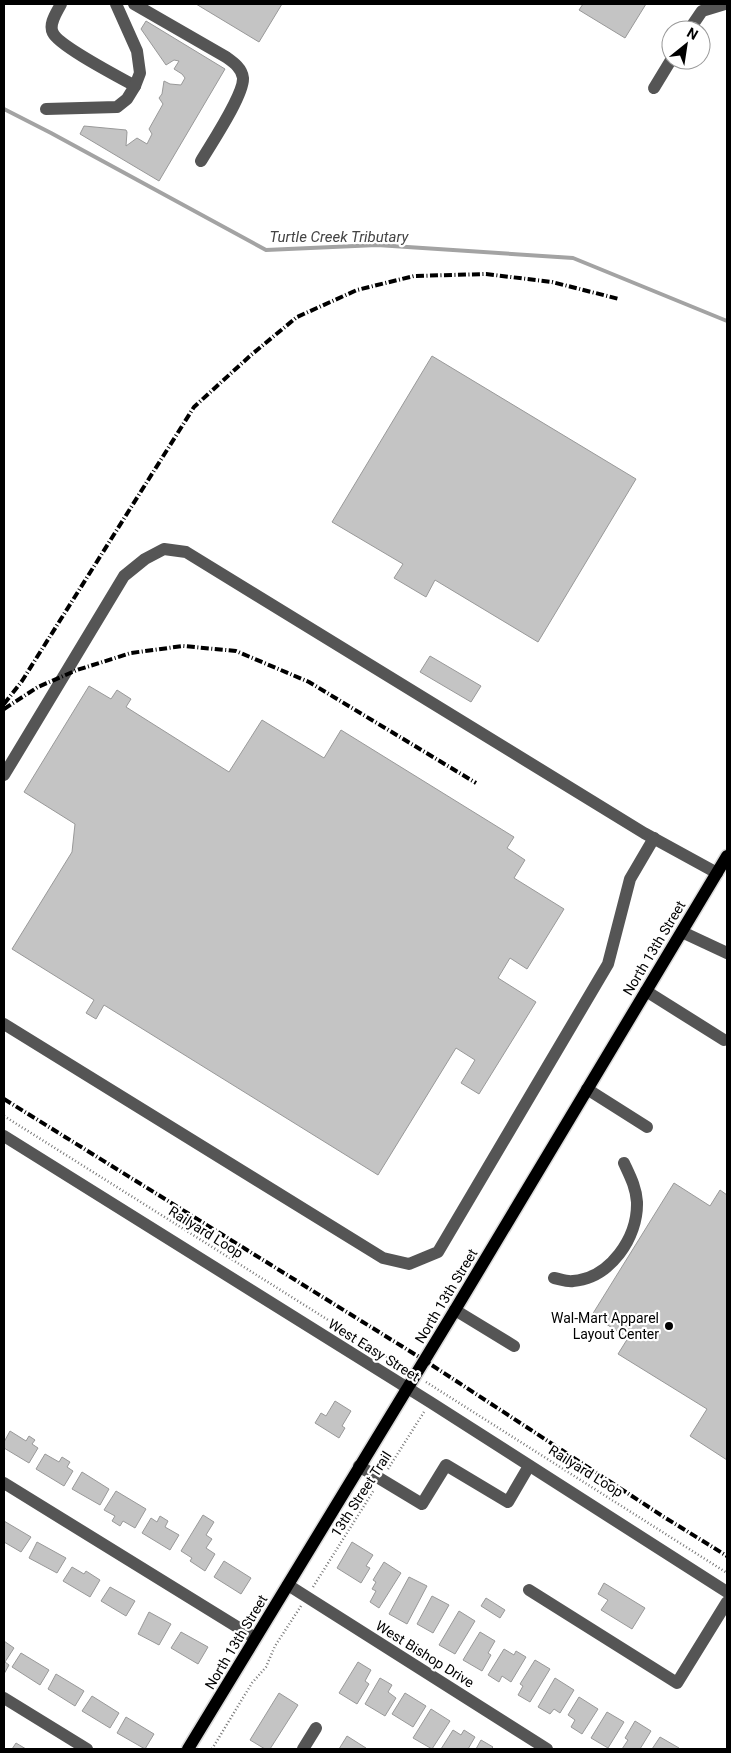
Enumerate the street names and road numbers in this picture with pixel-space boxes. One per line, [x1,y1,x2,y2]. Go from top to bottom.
street label: North 13th Street [620,898,689,998]
street label: Railyard Loop [166,1203,246,1261]
street label: North 13th Street [412,1246,481,1346]
street label: West Easy Street [325,1315,423,1385]
street label: Railyard Loop [546,1442,626,1500]
street label: 13th Street Trail [328,1448,394,1540]
street label: North 13th Street [202,1592,271,1692]
street label: West Bishop Drive [373,1617,477,1691]

